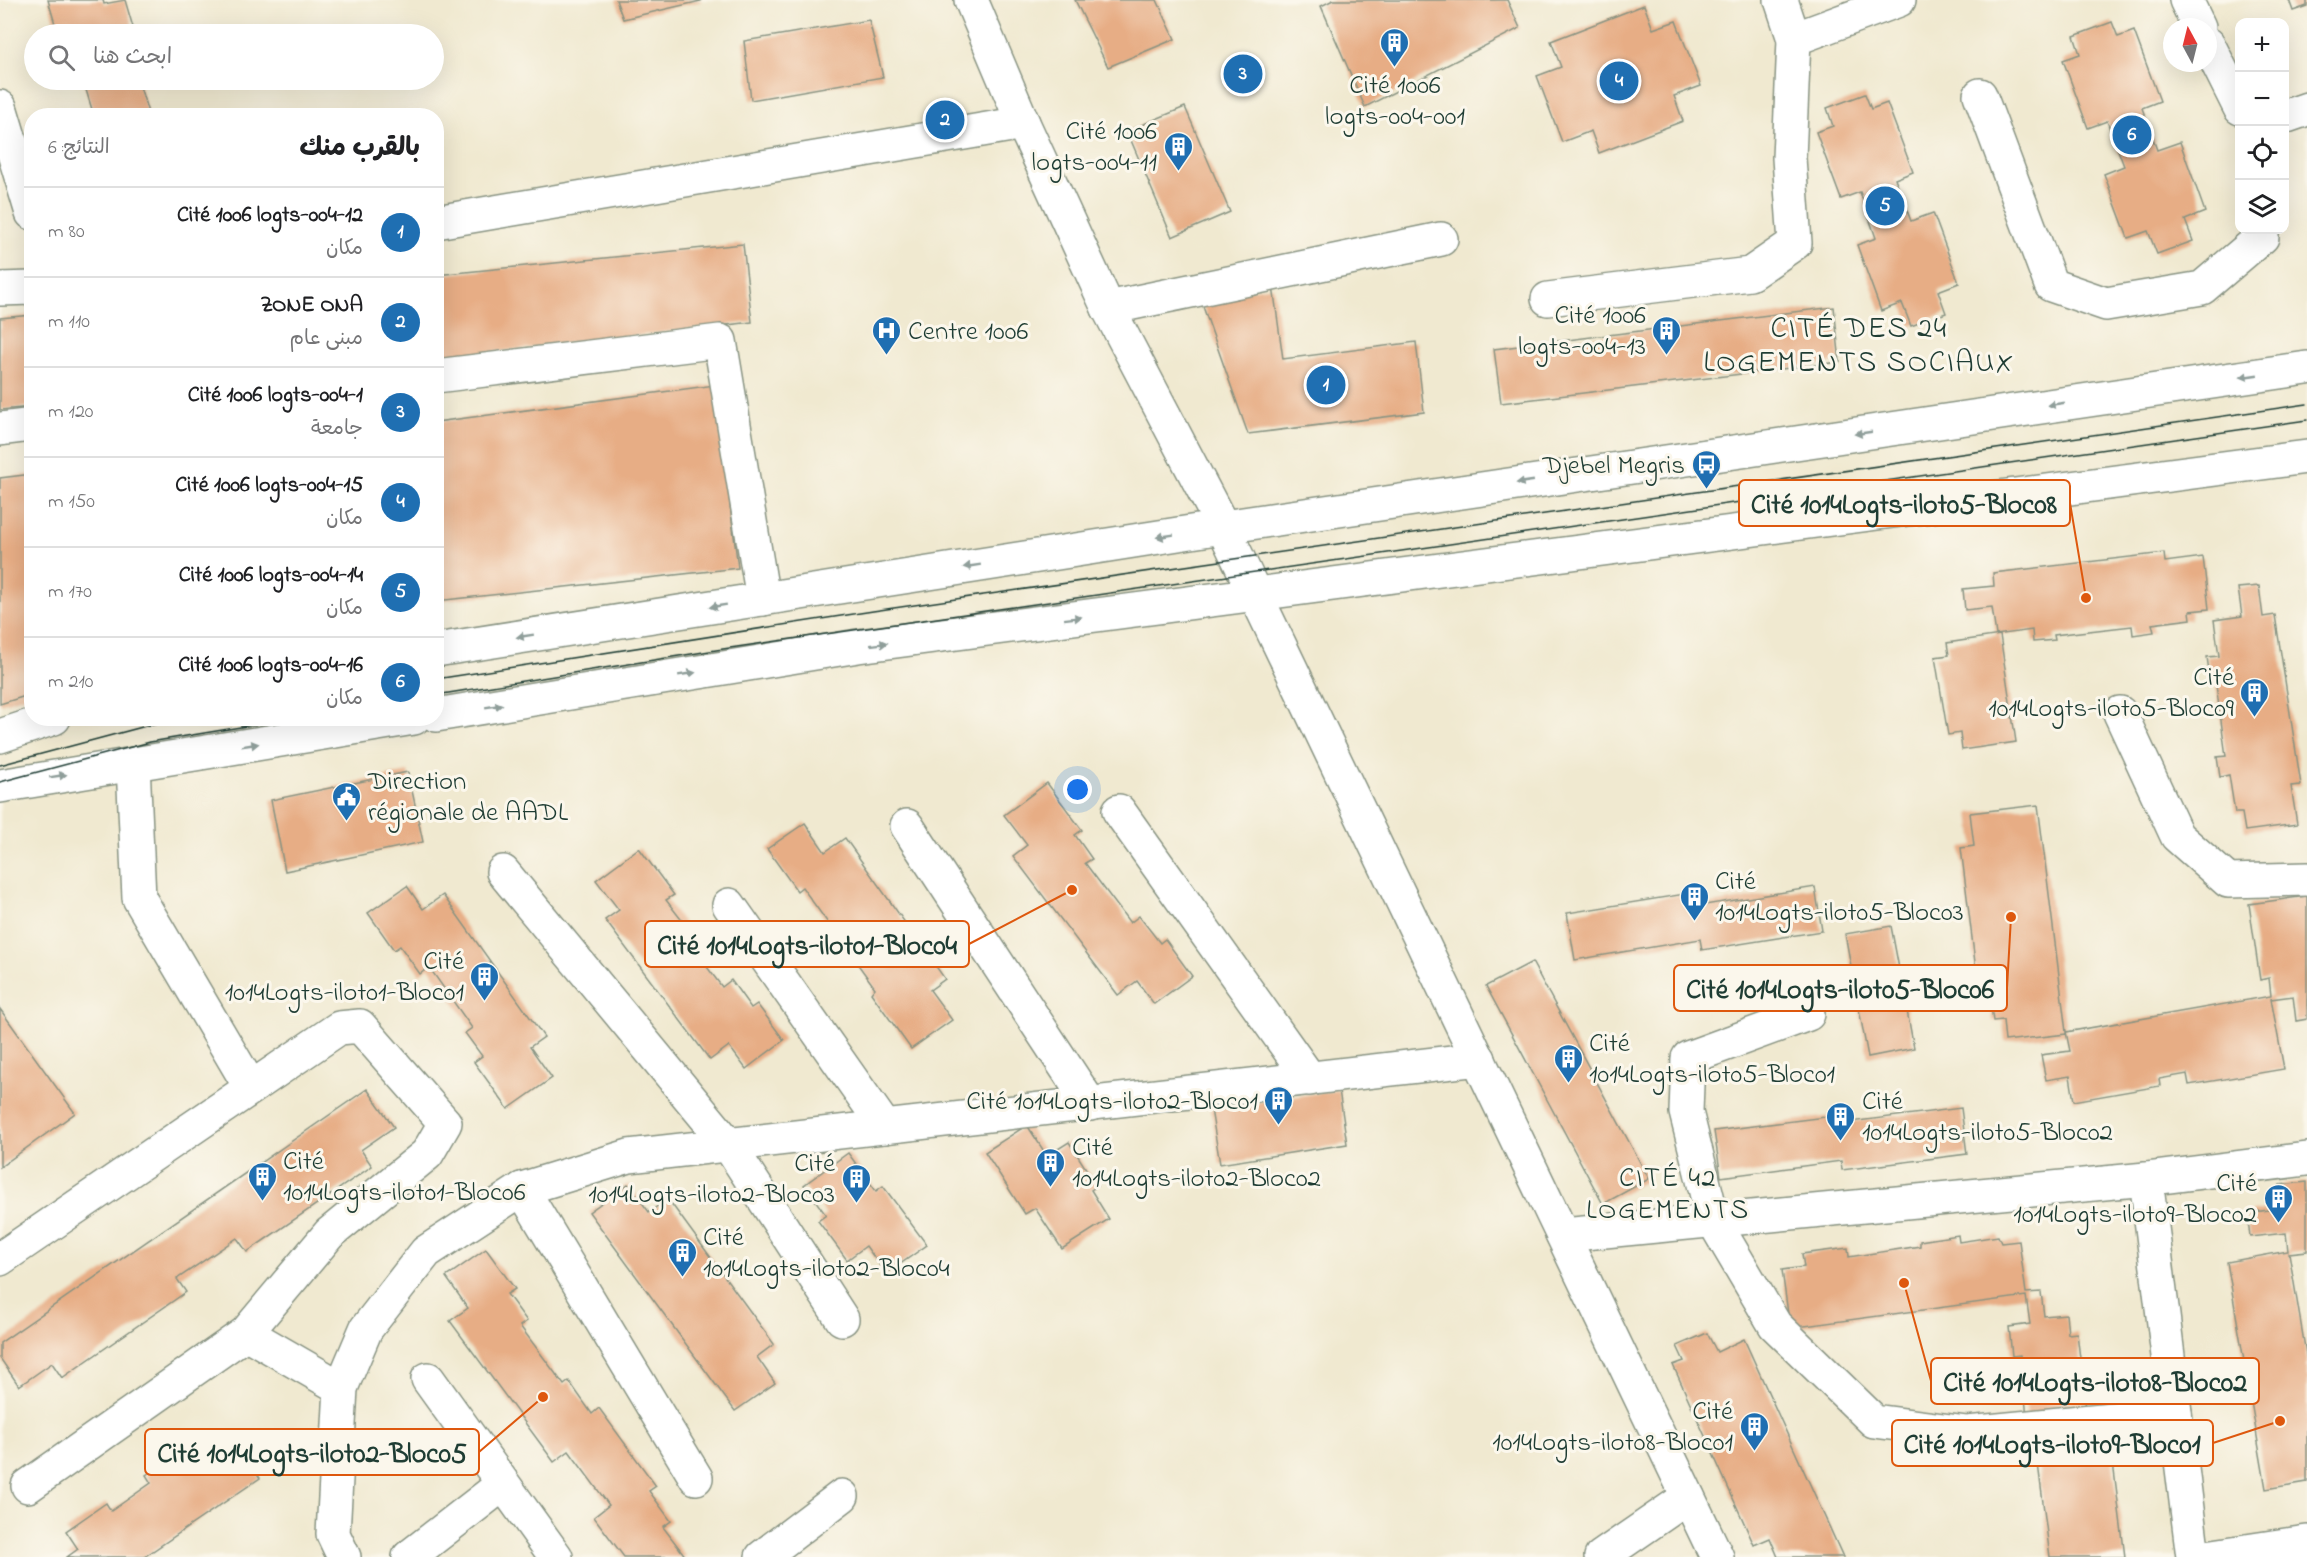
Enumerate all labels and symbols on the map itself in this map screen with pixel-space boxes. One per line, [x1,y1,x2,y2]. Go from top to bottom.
north arrow [2163,18,2217,72]
building icon: Cité 1006 logts-004-001 [1379,26,1411,68]
pin: 3 [1224,52,1262,97]
pin: 4 [1600,58,1638,104]
place label: Cité 1006 logts-004-001 [1325,67,1465,137]
pin: 2 [926,98,964,142]
pin: 6 [2112,112,2152,158]
place label: Cité 1006 logts-004-11 [1032,113,1157,183]
building icon: Cité 1006 logts-004-11 [1162,130,1194,172]
pin: 5 [1866,184,1904,228]
place label: Cité 1006 logts-004-13 [1518,297,1646,367]
district label: CITÉ DES 24 LOGEMENTS SOCIAUX [1703,308,2015,386]
place label: Centre 1006 [908,313,1028,352]
hospital icon: Centre 1006 [871,314,903,356]
building icon: Cité 1006 logts-004-13 [1651,314,1683,356]
pin: 1 [1306,362,1346,408]
one-way arrow [2240,372,2259,381]
one-way arrow [2047,400,2066,409]
one-way arrow [1854,428,1873,437]
place label: Djebel Megris [1541,447,1685,486]
bus stop icon: Djebel Megris [1690,448,1722,490]
one-way arrow [1515,478,1534,487]
callout: Cité 1014Logts-ilot05-Bloc08 [1739,480,2070,526]
text: Cité 1014Logts-ilot05-Bloc08 [1751,486,2058,528]
one-way arrow [1155,531,1174,540]
one-way arrow [963,562,982,571]
one-way arrow [708,602,727,611]
one-way arrow [1063,614,1082,623]
one-way arrow [515,632,534,641]
one-way arrow [870,639,889,648]
place label: Cité 1014Logts-ilot05-Bloc09 [1988,659,2235,729]
one-way arrow [677,670,696,679]
building icon: Cité 1014Logts-ilot05-Bloc09 [2239,676,2271,718]
one-way arrow [485,701,504,710]
one-way arrow [241,740,260,749]
place label: Direction régionale de AADL [367,763,568,833]
one-way arrow [48,772,67,781]
your location [1063,775,1092,804]
public building icon: Direction régionale de AADL [331,780,363,822]
place label: Cité 1014Logts-ilot05-Bloc03 [1715,863,1964,933]
building icon: Cité 1014Logts-ilot05-Bloc03 [1678,880,1710,922]
callout: Cité 1014Logts-ilot01-Bloc04 [645,921,969,967]
text: Cité 1014Logts-ilot01-Bloc04 [657,927,958,969]
place label: Cité 1014Logts-ilot01-Bloc01 [225,943,465,1013]
building icon: Cité 1014Logts-ilot01-Bloc01 [469,960,501,1002]
callout: Cité 1014Logts-ilot05-Bloc06 [1674,965,2007,1011]
text: Cité 1014Logts-ilot05-Bloc06 [1686,971,1995,1013]
place label: Cité 1014Logts-ilot05-Bloc01 [1589,1025,1835,1095]
building icon: Cité 1014Logts-ilot05-Bloc01 [1552,1042,1584,1084]
place label: Cité 1014Logts-ilot02-Bloc01 [966,1083,1258,1122]
place label: Cité 1014Logts-ilot05-Bloc02 [1862,1083,2113,1153]
building icon: Cité 1014Logts-ilot02-Bloc01 [1263,1084,1295,1126]
building icon: Cité 1014Logts-ilot05-Bloc02 [1825,1100,1857,1142]
place label: Cité 1014Logts-ilot02-Bloc02 [1072,1129,1321,1199]
place label: Cité 1014Logts-ilot01-Bloc06 [283,1143,526,1213]
place label: Cité 1014Logts-ilot02-Bloc03 [588,1145,836,1215]
building icon: Cité 1014Logts-ilot02-Bloc02 [1035,1146,1067,1188]
district label: CITÉ 42 LOGEMENTS [1586,1159,1750,1232]
building icon: Cité 1014Logts-ilot01-Bloc06 [246,1160,278,1202]
building icon: Cité 1014Logts-ilot02-Bloc03 [840,1162,872,1204]
place label: Cité 1014Logts-ilot09-Bloc02 [2013,1165,2258,1235]
building icon: Cité 1014Logts-ilot09-Bloc02 [2262,1182,2294,1224]
place label: Cité 1014Logts-ilot02-Bloc04 [703,1219,950,1289]
building icon: Cité 1014Logts-ilot02-Bloc04 [666,1236,698,1278]
callout: Cité 1014Logts-ilot08-Bloc02 [1931,1358,2259,1404]
text: Cité 1014Logts-ilot08-Bloc02 [1943,1364,2247,1406]
place label: Cité 1014Logts-ilot08-Bloc01 [1492,1393,1734,1463]
building icon: Cité 1014Logts-ilot08-Bloc01 [1738,1410,1770,1452]
callout: Cité 1014Logts-ilot09-Bloc01 [1892,1420,2213,1466]
text: Cité 1014Logts-ilot09-Bloc01 [1903,1426,2201,1468]
callout: Cité 1014Logts-ilot02-Bloc05 [145,1429,479,1475]
text: Cité 1014Logts-ilot02-Bloc05 [157,1435,467,1477]

